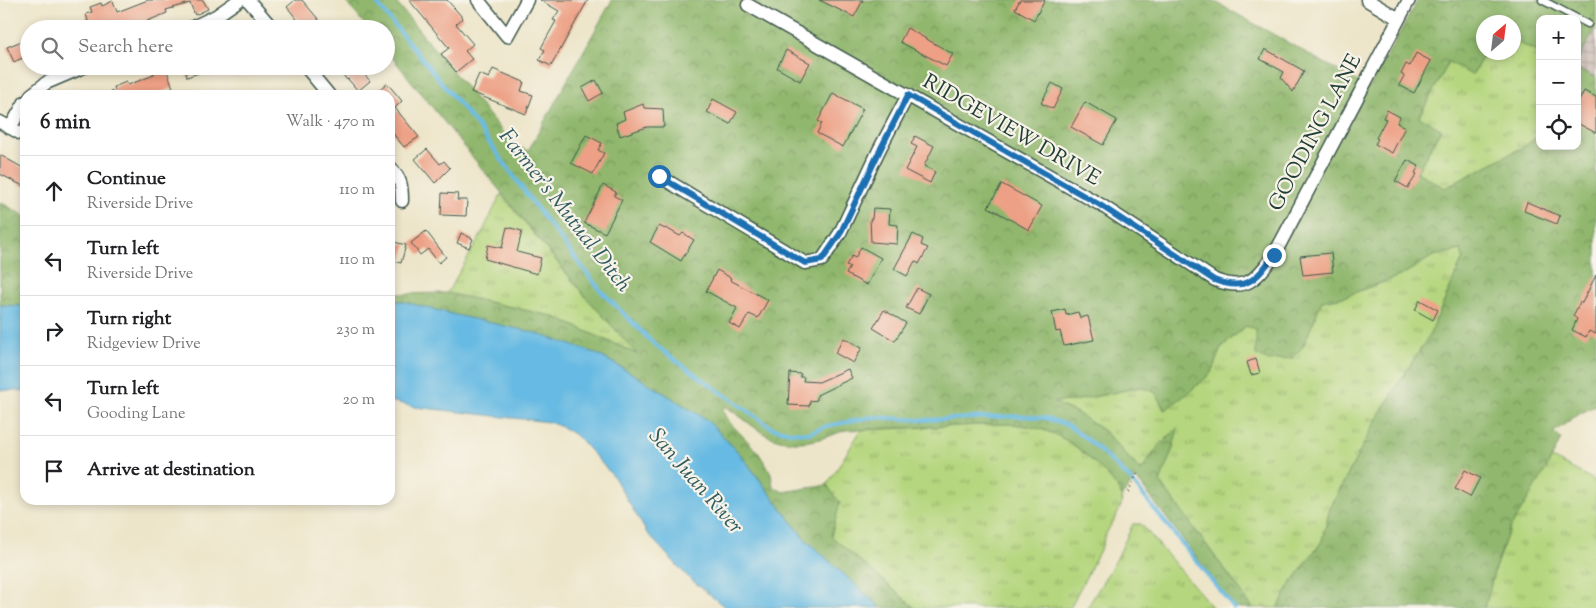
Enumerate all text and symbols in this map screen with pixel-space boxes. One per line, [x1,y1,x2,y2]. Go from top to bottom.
north arrow [1476,15,1521,60]
map controls [1536,15,1581,150]
button: + [1536,15,1581,60]
search box [20,20,395,75]
icon: search [38,34,66,62]
text: Search here [78,34,173,61]
street label: GOODING LANE [1262,49,1370,217]
button: − [1536,60,1581,105]
street label: RIDGEVIEW DRIVE [916,68,1106,194]
button: locate [1536,105,1581,150]
text: 6 min [40,108,91,138]
text: Walk · 470 m [286,111,375,134]
water label: Farmer's Mutual Ditch [490,122,638,300]
route start [648,165,671,188]
text: Continue [87,166,166,193]
icon: ahead [40,177,68,205]
text: 110 m [339,179,375,202]
text: Riverside Drive [87,193,193,216]
text: Turn left [87,236,159,263]
route end [1263,244,1286,267]
icon: left [40,247,68,275]
text: 110 m [339,249,375,272]
text: Riverside Drive [87,263,193,286]
text: Turn right [87,306,171,333]
icon: right [40,317,68,345]
text: 230 m [336,319,375,342]
text: Ridgeview Drive [87,333,201,356]
text: Turn left [87,376,159,403]
icon: left [40,387,68,415]
text: 20 m [342,389,375,412]
text: Gooding Lane [87,403,185,426]
water label: San Juan River [640,422,750,542]
icon: arrive [40,457,68,485]
text: Arrive at destination [87,457,255,484]

